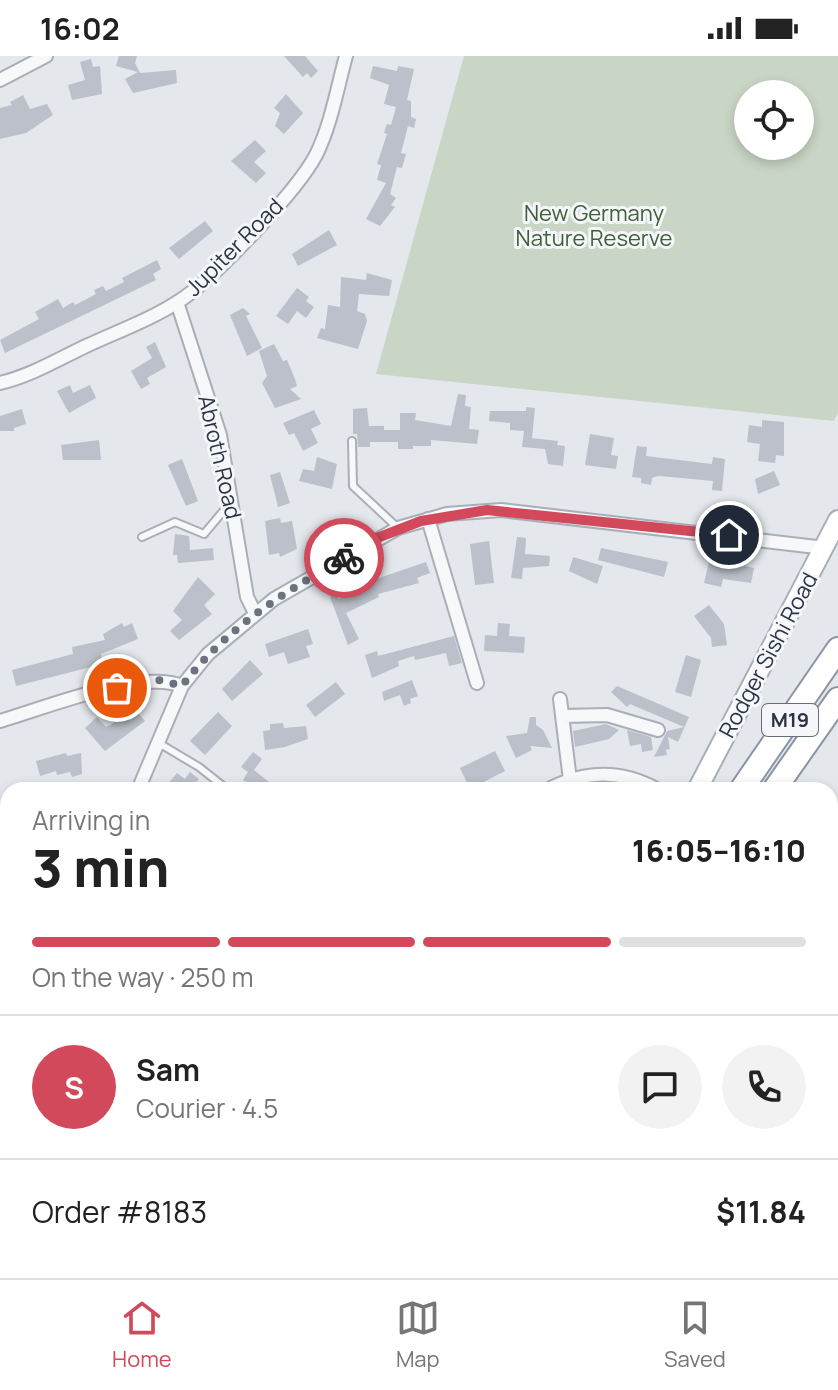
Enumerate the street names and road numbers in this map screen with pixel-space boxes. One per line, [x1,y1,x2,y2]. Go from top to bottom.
street label: Jupiter Road [178,191,290,303]
street label: Abroth Road [191,392,249,522]
street label: Rodger Sishi Road [712,567,824,743]
road number: M19 [762,704,818,736]

